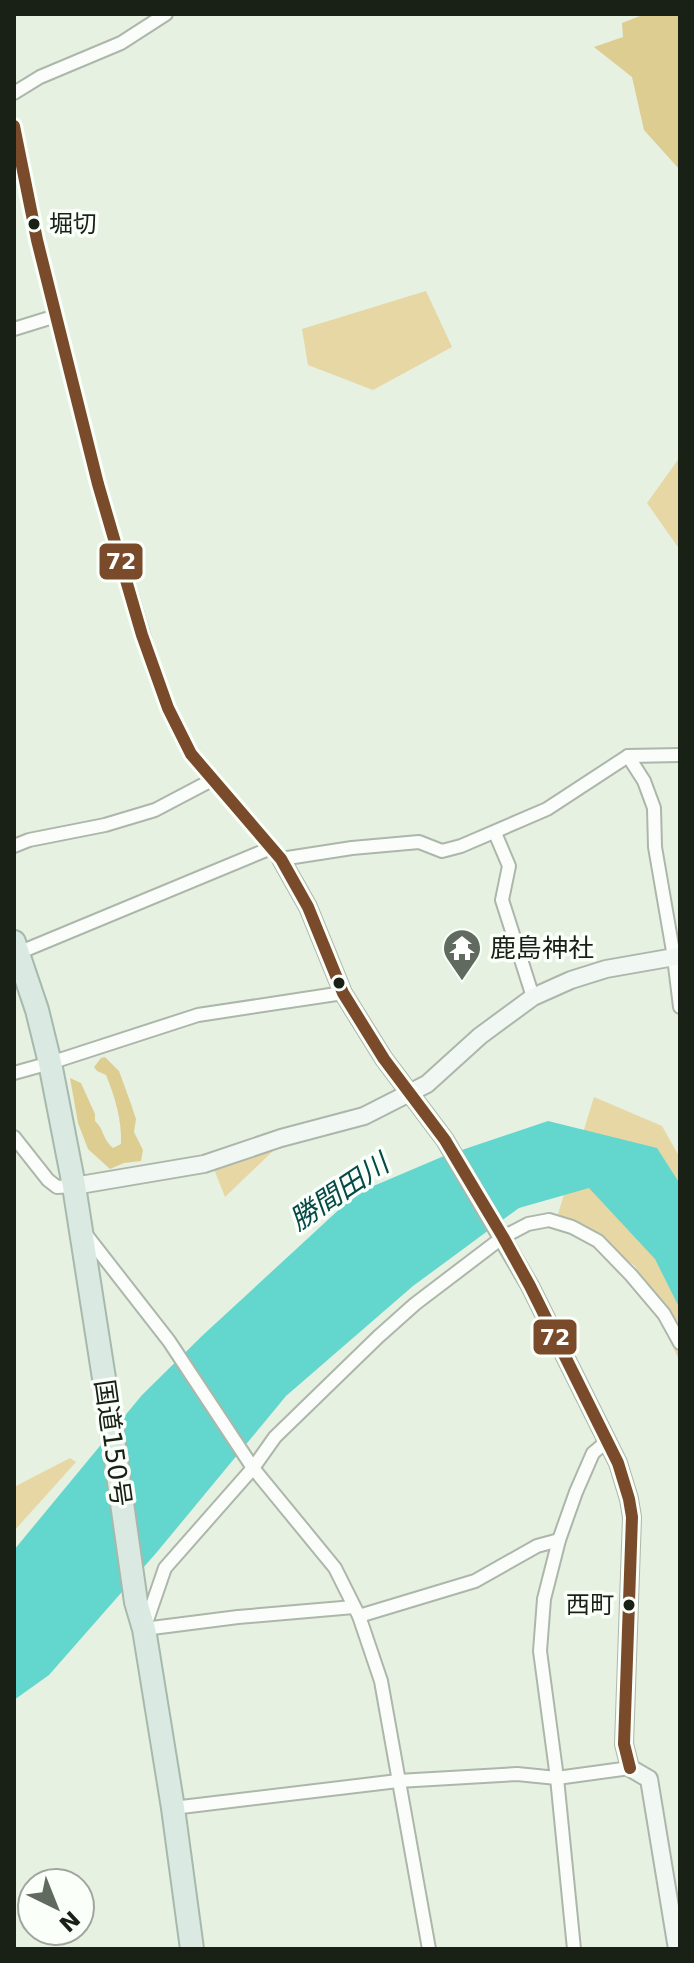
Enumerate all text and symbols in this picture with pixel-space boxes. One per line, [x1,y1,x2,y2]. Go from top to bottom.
place label: 堀切 [49,210,97,238]
marker: 堀切 [26,216,42,232]
line badge: 72 [98,542,144,581]
text: 72 [106,549,136,574]
temple icon: 鹿島神社 [441,927,483,982]
place label: 鹿島神社 [490,933,594,963]
unlabelled marker [331,975,347,991]
water label: 勝間田川 [283,1145,397,1237]
line badge: 72 [532,1318,578,1356]
text: 72 [540,1325,570,1350]
street label: 国道150号 [89,1378,137,1508]
place label: 西町 [566,1591,614,1619]
marker: 西町 [621,1597,637,1613]
north arrow [16,1867,96,1947]
text: N [54,1906,85,1937]

